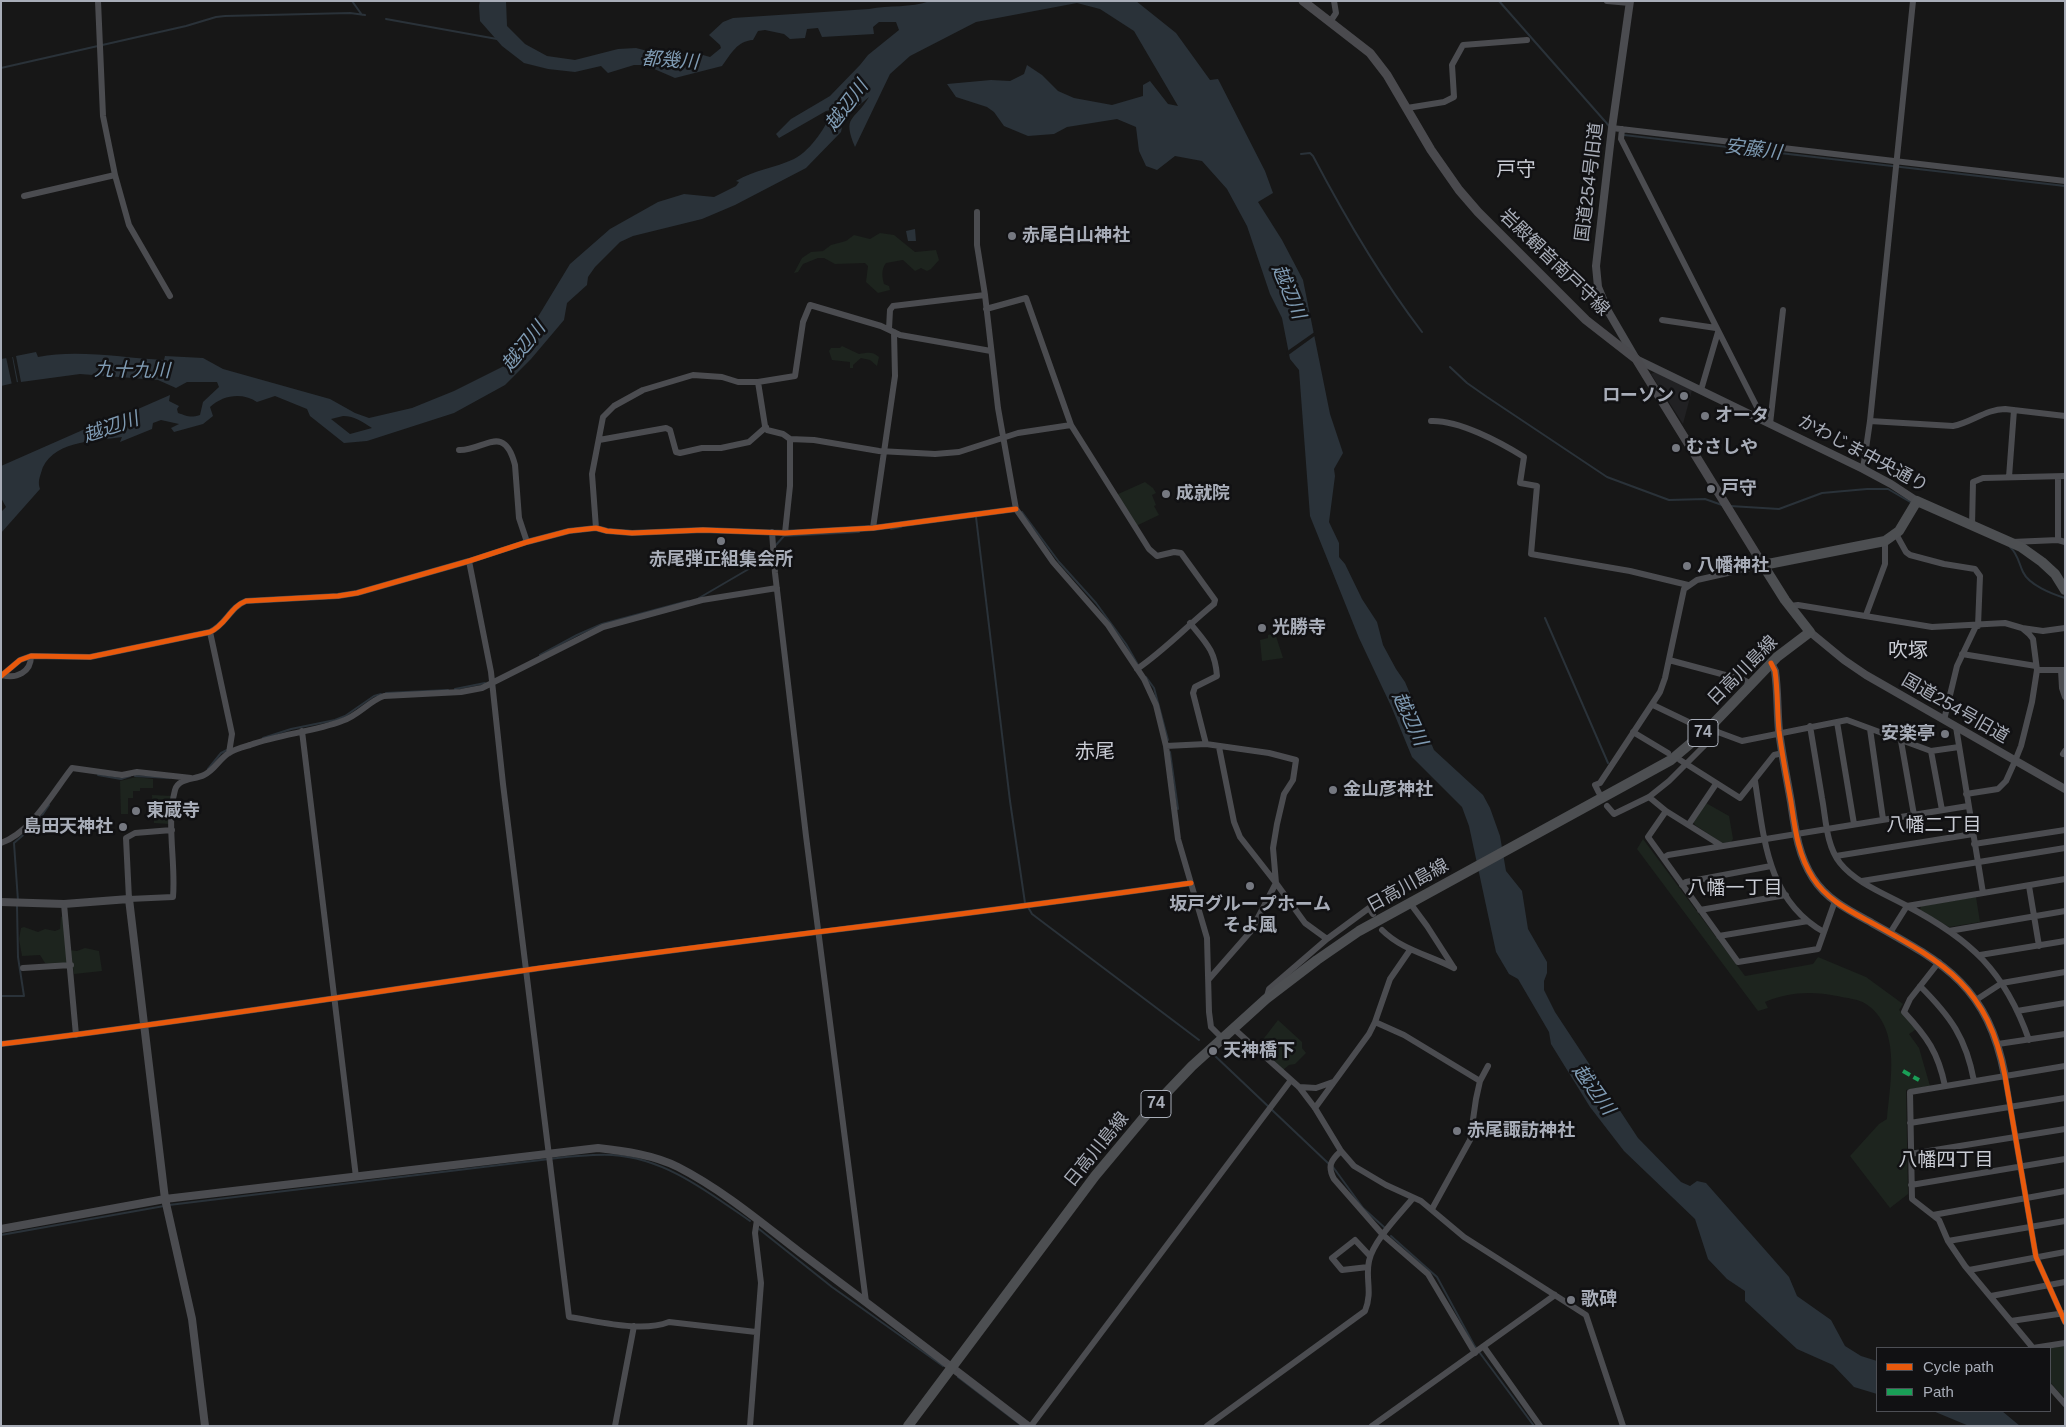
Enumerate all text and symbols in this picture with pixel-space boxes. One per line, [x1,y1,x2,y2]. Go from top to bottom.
water label: 都幾川 [641,48,699,74]
water label: 越辺川 [821,76,873,136]
street label: 国道254号旧道 [1572,121,1608,243]
water label: 安藤川 [1723,135,1783,165]
district label: 戸守 [1496,158,1536,182]
street label: 岩殿観音南戸守線 [1495,205,1613,321]
place label: 赤尾白山神社 [1022,225,1130,247]
marker: 赤尾白山神社 [1006,230,1018,242]
water label: 越辺川 [1266,261,1310,323]
water label: 越辺川 [497,318,551,376]
water label: 九十九川 [94,359,170,383]
place label: ローソン [1602,385,1674,407]
marker: ローソン [1678,390,1690,402]
place label: オータ [1715,405,1769,427]
water label: 越辺川 [80,408,142,448]
marker: オータ [1699,410,1711,422]
street label: かわじま中央通り [1794,411,1932,497]
place label: むさしや [1686,437,1758,459]
marker: むさしや [1670,442,1682,454]
place label: 戸守 [1721,478,1757,500]
place label: 成就院 [1176,483,1230,505]
marker: 戸守 [1705,483,1717,495]
marker: 成就院 [1160,488,1172,500]
marker: 赤尾弾正組集会所 [715,535,727,547]
place label: 赤尾弾正組集会所 [649,549,793,571]
place label: 八幡神社 [1697,555,1769,577]
marker: 八幡神社 [1681,560,1693,572]
place label: 光勝寺 [1272,617,1326,639]
marker: 光勝寺 [1256,622,1268,634]
street label: 日高川島線 [1704,632,1782,710]
district label: 吹塚 [1888,639,1928,663]
street label: 国道254号旧道 [1898,670,2012,748]
water label: 越辺川 [1387,688,1431,750]
road number: 74 [1688,720,1718,746]
place label: 安楽亭 [1881,723,1935,745]
marker: 安楽亭 [1939,728,1951,740]
district label: 赤尾 [1075,740,1115,764]
place label: 金山彦神社 [1343,779,1433,801]
marker: 金山彦神社 [1327,784,1339,796]
place label: 東蔵寺 [146,800,200,822]
marker: 東蔵寺 [130,805,142,817]
district label: 八幡二丁目 [1887,815,1981,837]
place label: 島田天神社 [23,816,113,838]
marker: 島田天神社 [117,821,129,833]
street label: 日高川島線 [1363,855,1453,917]
district label: 八幡一丁目 [1688,878,1782,900]
marker: 坂戸グループホーム そよ風 [1244,880,1256,892]
place label: 坂戸グループホーム そよ風 [1169,894,1331,936]
place label: 天神橋下 [1223,1040,1295,1062]
marker: 天神橋下 [1207,1045,1219,1057]
water label: 越辺川 [1567,1060,1619,1120]
road number: 74 [1141,1090,1171,1118]
street label: 日高川島線 [1060,1108,1134,1192]
place label: 赤尾諏訪神社 [1467,1120,1575,1142]
marker: 赤尾諏訪神社 [1451,1125,1463,1137]
district label: 八幡四丁目 [1899,1150,1993,1172]
place label: 歌碑 [1581,1289,1617,1311]
marker: 歌碑 [1565,1294,1577,1306]
legend [1876,1347,2051,1412]
text: Cycle path [1923,1358,1994,1375]
text: Path [1923,1383,1954,1400]

